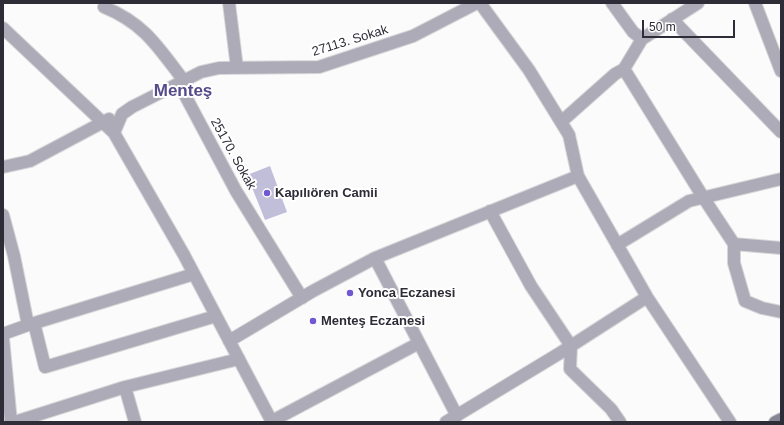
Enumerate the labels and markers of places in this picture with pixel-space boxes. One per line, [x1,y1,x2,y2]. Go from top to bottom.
place label: Kapılıören Camii [275,185,378,201]
marker: Kapılıören Camii [262,188,272,198]
place label: Yonca Eczanesi [358,285,455,301]
marker: Yonca Eczanesi [345,288,355,298]
place label: Menteş Eczanesi [321,313,425,329]
marker: Menteş Eczanesi [308,316,318,326]

